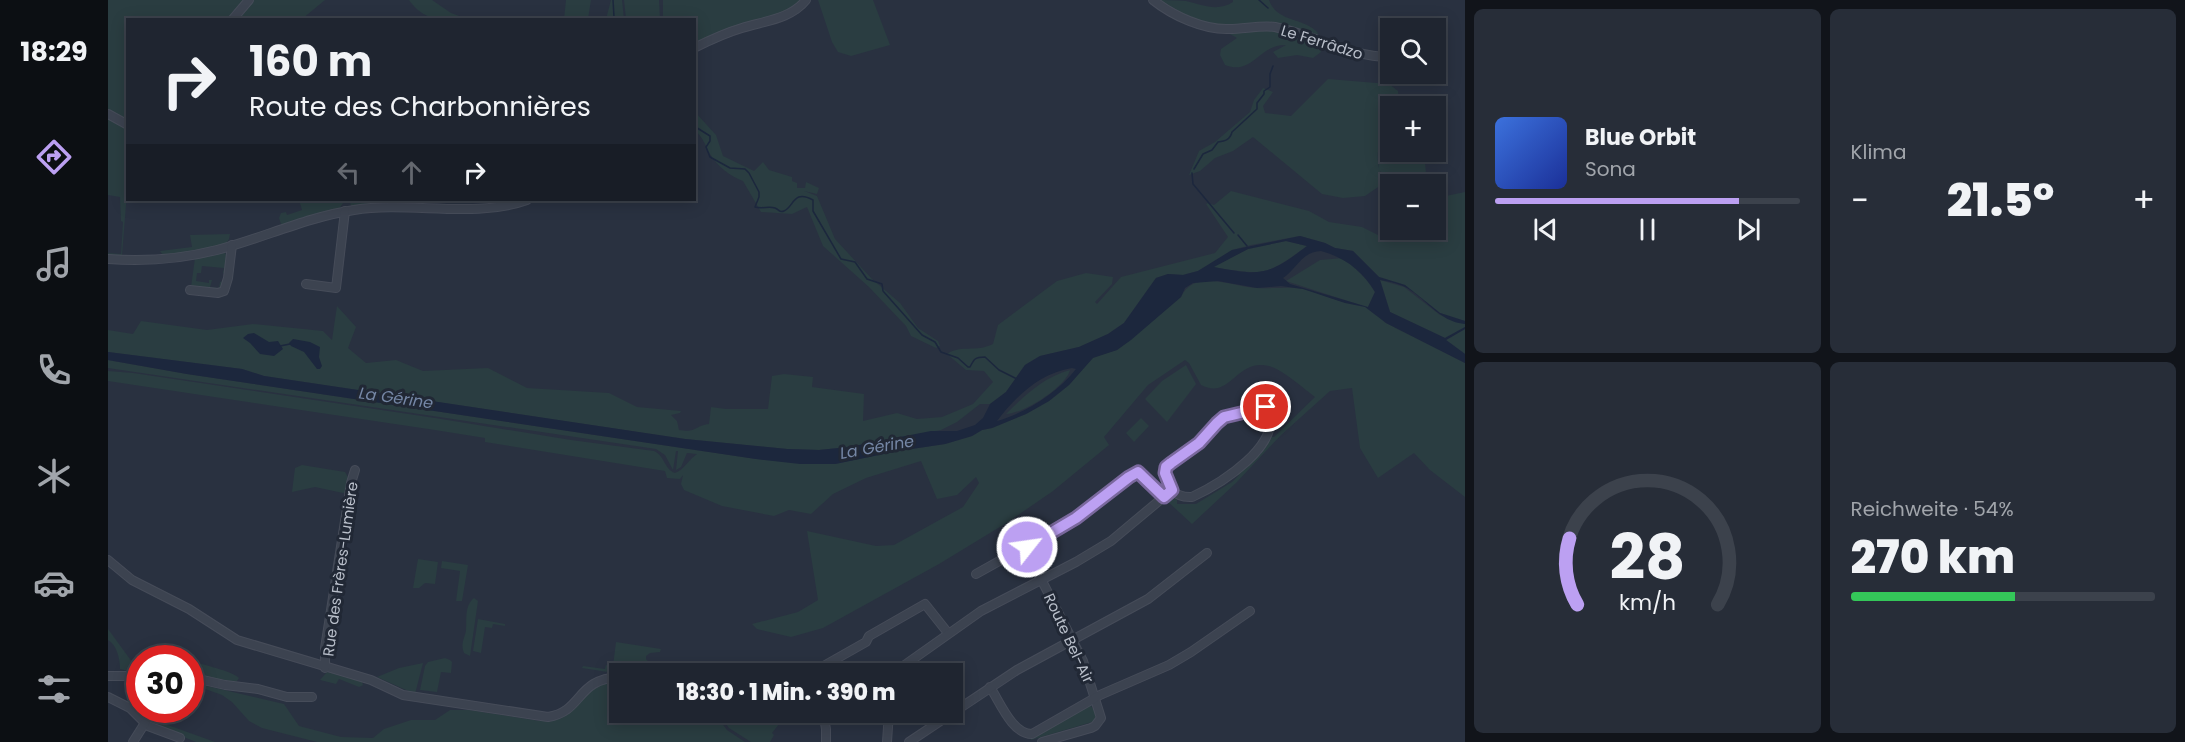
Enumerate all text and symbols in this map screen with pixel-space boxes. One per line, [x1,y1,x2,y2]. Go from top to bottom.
map controls [1380,18,1446,240]
button: search [1380,18,1446,84]
street label: Le Ferrâdzo [1279,20,1365,64]
text: 160 m [249,32,372,91]
text: 18:29 [20,33,88,70]
icon: right [150,42,228,120]
text: Route des Charbonnières [249,88,591,125]
button: + [1380,96,1446,162]
text: Blue Orbit [1585,122,1696,153]
icon: directions [33,136,75,178]
text: Klima [1851,138,1906,166]
text: Sona [1585,155,1636,183]
icon: left [332,156,365,189]
icon: ahead [395,156,428,189]
icon: right [458,156,491,189]
text: 21.5° [1947,169,2054,232]
button: − [1380,174,1446,240]
text: − [1851,177,1869,224]
text: + [2132,177,2155,224]
icon: previous [1529,213,1562,246]
icon: pause [1631,213,1664,246]
icon: next [1732,213,1765,246]
icon: music [33,243,75,285]
icon: phone [33,349,75,391]
water label: La Gérine [357,381,435,415]
pin [1240,381,1291,432]
icon: arrive [1249,390,1282,423]
water label: La Gérine [838,429,916,465]
icon: climate [33,455,75,497]
street label: Rue des Frères-Lumière [317,480,363,658]
text: Reichweite · 54% [1851,495,2014,523]
text: 28 [1609,513,1685,601]
position arrow [995,515,1059,579]
text: 270 km [1851,526,2015,589]
icon: car [33,562,75,604]
text: km/h [1619,587,1676,618]
street label: Route Bel-Air [1039,590,1099,687]
speed limit sign: 30 [126,645,204,723]
icon: filters [33,668,75,710]
text: 18:30 · 1 Min. · 390 m [676,677,896,708]

